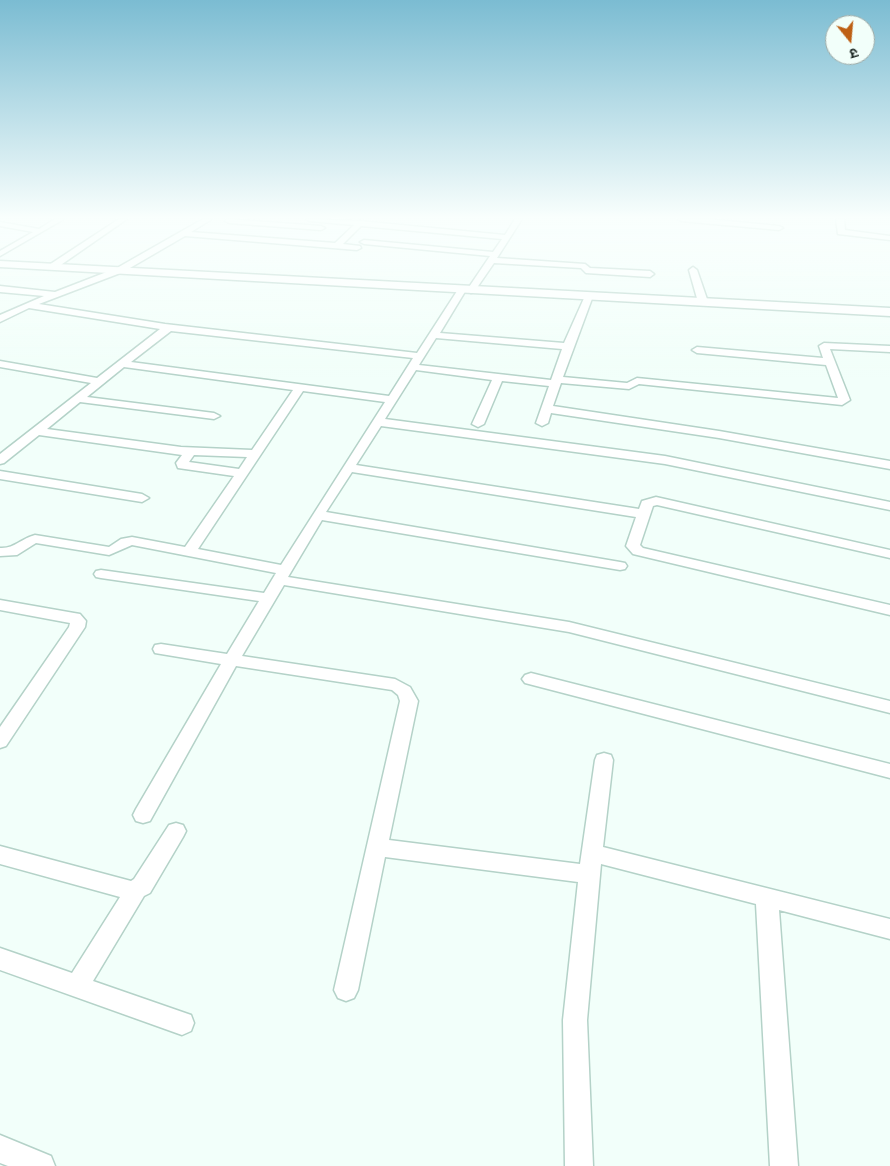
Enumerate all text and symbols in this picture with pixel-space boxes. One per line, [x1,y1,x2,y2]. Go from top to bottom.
north arrow [825,15,875,65]
text: उ [847,43,861,64]

